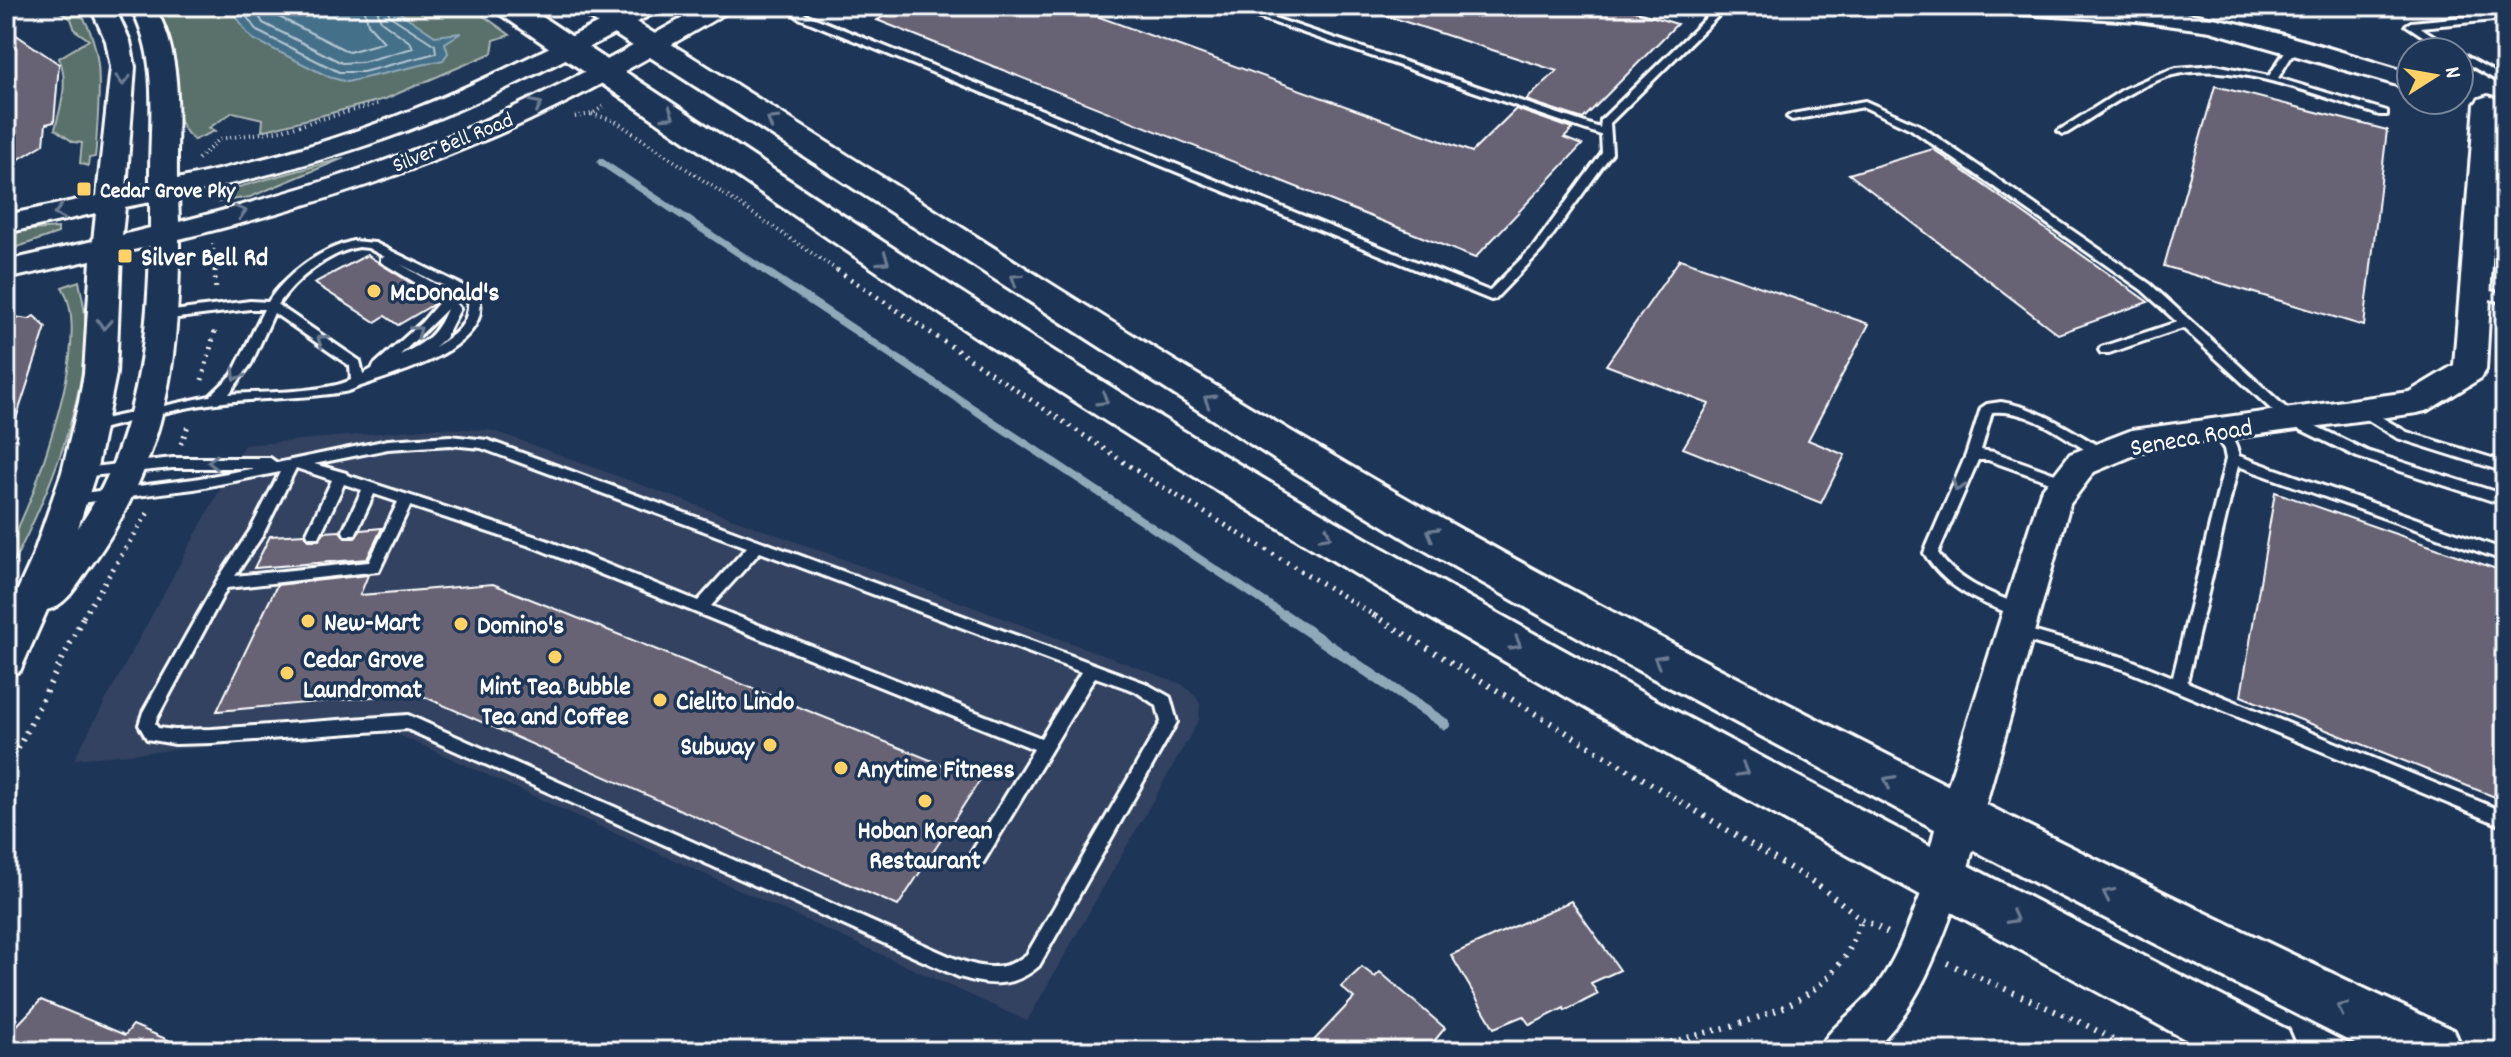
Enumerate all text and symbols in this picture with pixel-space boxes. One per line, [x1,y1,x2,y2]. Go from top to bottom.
north arrow [2395,36,2475,116]
text: N [2435,65,2467,81]
one-way arrow [114,74,131,87]
one-way arrow [529,99,544,115]
one-way arrow [660,105,674,120]
street label: Silver Bell Road [388,106,518,183]
one-way arrow [766,116,781,131]
place label: Cedar Grove Pky [100,177,236,208]
marker: Cedar Grove Pky [75,180,93,198]
one-way arrow [53,204,67,221]
one-way arrow [233,205,247,221]
place label: Silver Bell Rd [141,241,268,278]
marker: Silver Bell Rd [116,247,134,265]
one-way arrow [876,250,890,265]
one-way arrow [1011,274,1025,289]
place label: McDonald's [390,276,499,313]
marker: McDonald's [365,282,383,300]
one-way arrow [95,318,112,331]
one-way arrow [409,327,423,341]
one-way arrow [316,334,331,349]
one-way arrow [231,367,246,381]
one-way arrow [1094,391,1109,406]
one-way arrow [1203,394,1218,409]
street label: Seneca Road [2128,410,2256,468]
one-way arrow [206,453,219,471]
one-way arrow [1951,478,1968,492]
one-way arrow [1317,525,1332,541]
one-way arrow [1426,527,1441,543]
place label: New-Mart [324,606,421,643]
place label: Domino's [477,609,564,646]
marker: New-Mart [299,612,317,630]
marker: Domino's [452,615,470,633]
one-way arrow [1507,634,1522,650]
place label: Cedar Grove Laundromat [303,643,424,710]
marker: Mint Tea Bubble Tea and Coffee [546,648,564,666]
one-way arrow [1654,654,1668,670]
marker: Cedar Grove Laundromat [278,664,296,682]
place label: Mint Tea Bubble Tea and Coffee [479,670,631,737]
place label: Cielito Lindo [676,685,795,722]
marker: Cielito Lindo [651,691,669,709]
place label: Subway [681,730,755,767]
marker: Subway [761,736,779,754]
place label: Anytime Fitness [857,753,1015,790]
marker: Anytime Fitness [832,759,850,777]
one-way arrow [1735,761,1749,776]
one-way arrow [1883,775,1898,790]
marker: Hoban Korean Restaurant [916,792,934,810]
place label: Hoban Korean Restaurant [857,814,993,881]
one-way arrow [2102,889,2117,904]
one-way arrow [2005,908,2020,923]
one-way arrow [2336,1002,2350,1018]

